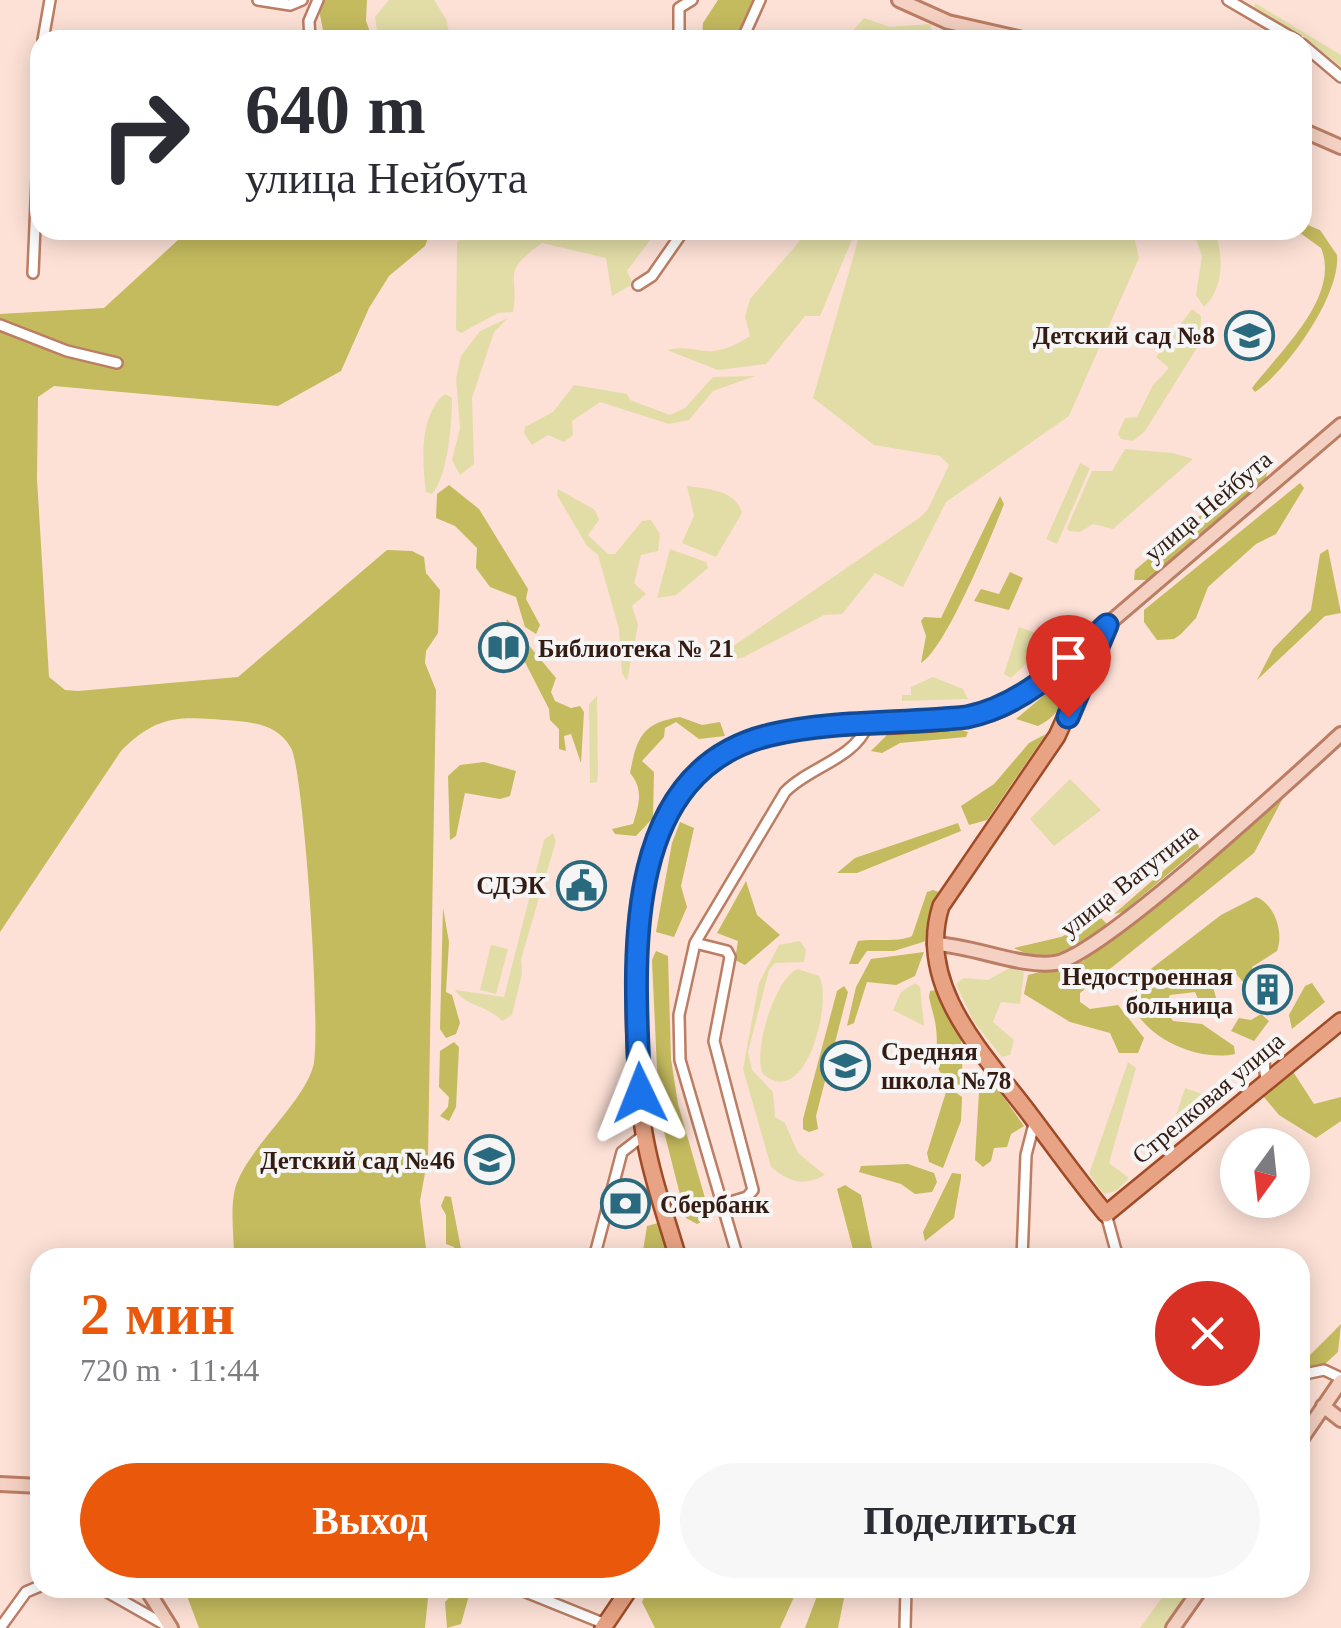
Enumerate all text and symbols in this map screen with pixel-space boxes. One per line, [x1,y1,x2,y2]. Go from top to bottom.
icon: right [80,70,210,200]
text: 640 m [245,71,426,148]
text: улица Нейбута [245,153,528,203]
school or university icon: Детский сад №8 [1224,309,1276,361]
place label: Детский сад №8 [1033,322,1215,349]
street label: улица Нейбута [1139,445,1277,567]
pin [1026,615,1111,718]
library icon: Библиотека № 21 [477,622,529,674]
icon: arrive [1041,630,1096,685]
place label: Библиотека № 21 [538,635,734,662]
street label: улица Ватутина [1055,818,1203,942]
public building icon: СДЭК [555,859,607,911]
place label: СДЭК [476,872,546,899]
place label: Недостроенная больница [1062,963,1233,1019]
building icon: Недостроенная больница [1242,964,1294,1016]
street label: Стрелковая улица [1127,1027,1289,1169]
place label: Средняя школа №78 [881,1038,1011,1094]
school or university icon: Средняя школа №78 [820,1039,872,1091]
position arrow [588,1041,692,1145]
north arrow [1220,1128,1310,1218]
map controls [1220,1128,1310,1218]
school or university icon: Детский сад №46 [464,1134,516,1186]
place label: Детский сад №46 [260,1147,455,1174]
bank icon: Сбербанк [599,1178,651,1230]
place label: Сбербанк [660,1191,770,1218]
text: 2 мин [80,1281,235,1347]
button: close [1155,1281,1260,1386]
text: 720 m · 11:44 [80,1352,259,1388]
button: Выход [80,1463,660,1578]
button: Поделиться [680,1463,1260,1578]

